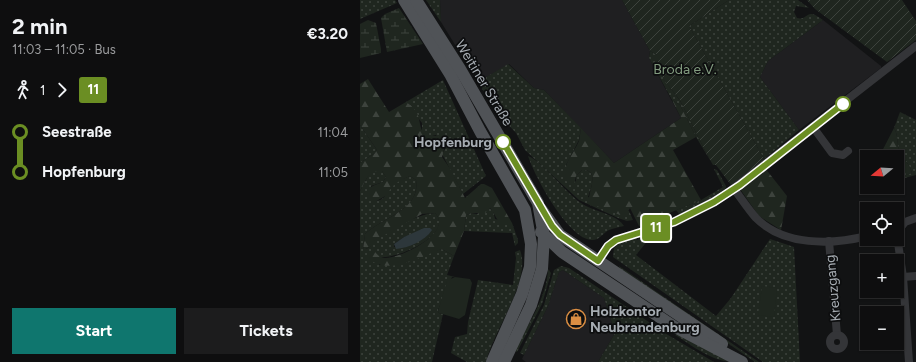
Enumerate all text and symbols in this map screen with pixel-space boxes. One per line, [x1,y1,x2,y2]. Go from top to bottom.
text: 2 min [12,13,67,40]
text: €3.20 [307,25,348,43]
street label: Weitiner Straße [452,37,517,129]
text: 11:03 – 11:05 · Bus [12,42,116,57]
park label: Broda e.V. [653,61,717,78]
icon: walk [12,79,34,101]
icon: forward [51,79,73,101]
text: 11 [87,81,99,98]
text: 1 [40,83,45,98]
unlabelled marker [835,96,851,112]
text: Seestraße [42,123,112,141]
text: 11:04 [318,125,348,140]
place label: Hopfenburg [414,134,492,151]
marker: Hopfenburg [495,134,511,150]
north arrow [860,150,904,194]
map controls [860,150,904,350]
text: Hopfenburg [42,163,126,181]
text: 11:05 [318,165,348,180]
button: locate [860,202,904,246]
line badge: 11 [638,215,674,241]
text: 11 [650,219,662,236]
street label: Kreuzgang [822,254,844,322]
button: + [860,254,904,298]
place label: Holzkontor Neubrandenburg [590,303,700,336]
button: − [860,306,904,350]
button: Start [12,308,176,354]
button: Tickets [184,308,348,354]
shop icon: Holzkontor Neubrandenburg [565,308,587,330]

